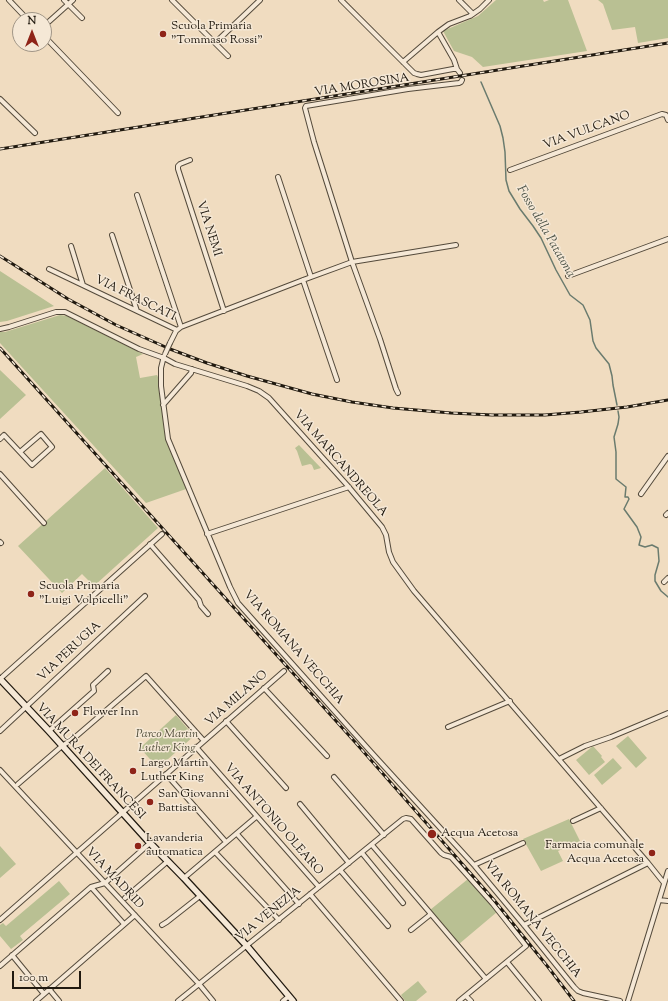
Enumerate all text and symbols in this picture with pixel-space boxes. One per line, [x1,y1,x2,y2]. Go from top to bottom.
north arrow [12,12,52,52]
text: N [28,13,36,29]
place label: Scuola Primaria "Tommaso Rossi" [171,20,263,48]
marker: Scuola Primaria "Tommaso Rossi" [158,29,168,39]
street label: VIA MOROSINA [314,71,410,101]
street label: VIA VULCANO [542,109,632,153]
water label: Fosso della Patatona [512,183,578,281]
street label: VIA NEMI [192,199,224,259]
street label: VIA FRASCATI [92,273,178,325]
street label: VIA MARCANDREOLA [290,408,390,520]
place label: Scuola Primaria "Luigi Volpicelli" [39,580,129,608]
street label: VIA ROMANA VECCHIA [240,588,346,708]
marker: Scuola Primaria "Luigi Volpicelli" [26,589,36,599]
street label: VIA PERUGIA [35,619,105,685]
street label: VIA MILANO [203,668,271,730]
street label: VIA MURA DEI FRANCESI [32,701,148,823]
place label: Flower Inn [83,706,138,720]
marker: Flower Inn [70,708,80,718]
park label: Parco Martin Luther King [136,728,198,756]
place label: Largo Martin Luther King [141,757,209,785]
street label: VIA ANTONIO OLEARO [221,761,325,879]
marker: Largo Martin Luther King [128,766,138,776]
place label: San Giovanni Battista [158,788,229,816]
marker: San Giovanni Battista [145,797,155,807]
place label: Acqua Acetosa [441,827,518,841]
marker: Acqua Acetosa [426,828,438,840]
place label: Lavanderia automatica [146,832,203,860]
place label: Farmacia comunale Acqua Acetosa [545,839,644,867]
marker: Lavanderia automatica [133,841,143,851]
street label: VIA MADRID [82,845,146,913]
marker: Farmacia comunale Acqua Acetosa [647,848,657,858]
street label: VIA ROMANA VECCHIA [480,859,584,981]
street label: VIA VENEZIA [233,884,305,946]
scale bar [14,963,83,989]
text: 100 m [19,969,48,987]

